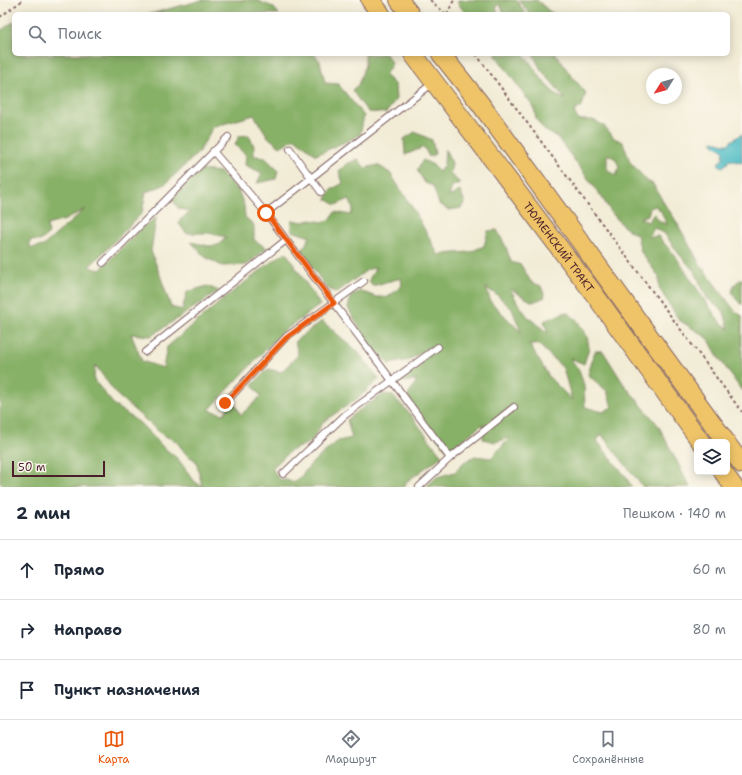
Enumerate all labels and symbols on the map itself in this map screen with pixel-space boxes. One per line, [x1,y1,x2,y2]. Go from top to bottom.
north arrow [646,68,682,104]
street label: ТЮМЕНСКИЙ ТРАКТ [520,199,598,295]
route start [257,204,275,222]
route end [216,394,234,412]
scale bar [12,459,105,478]

